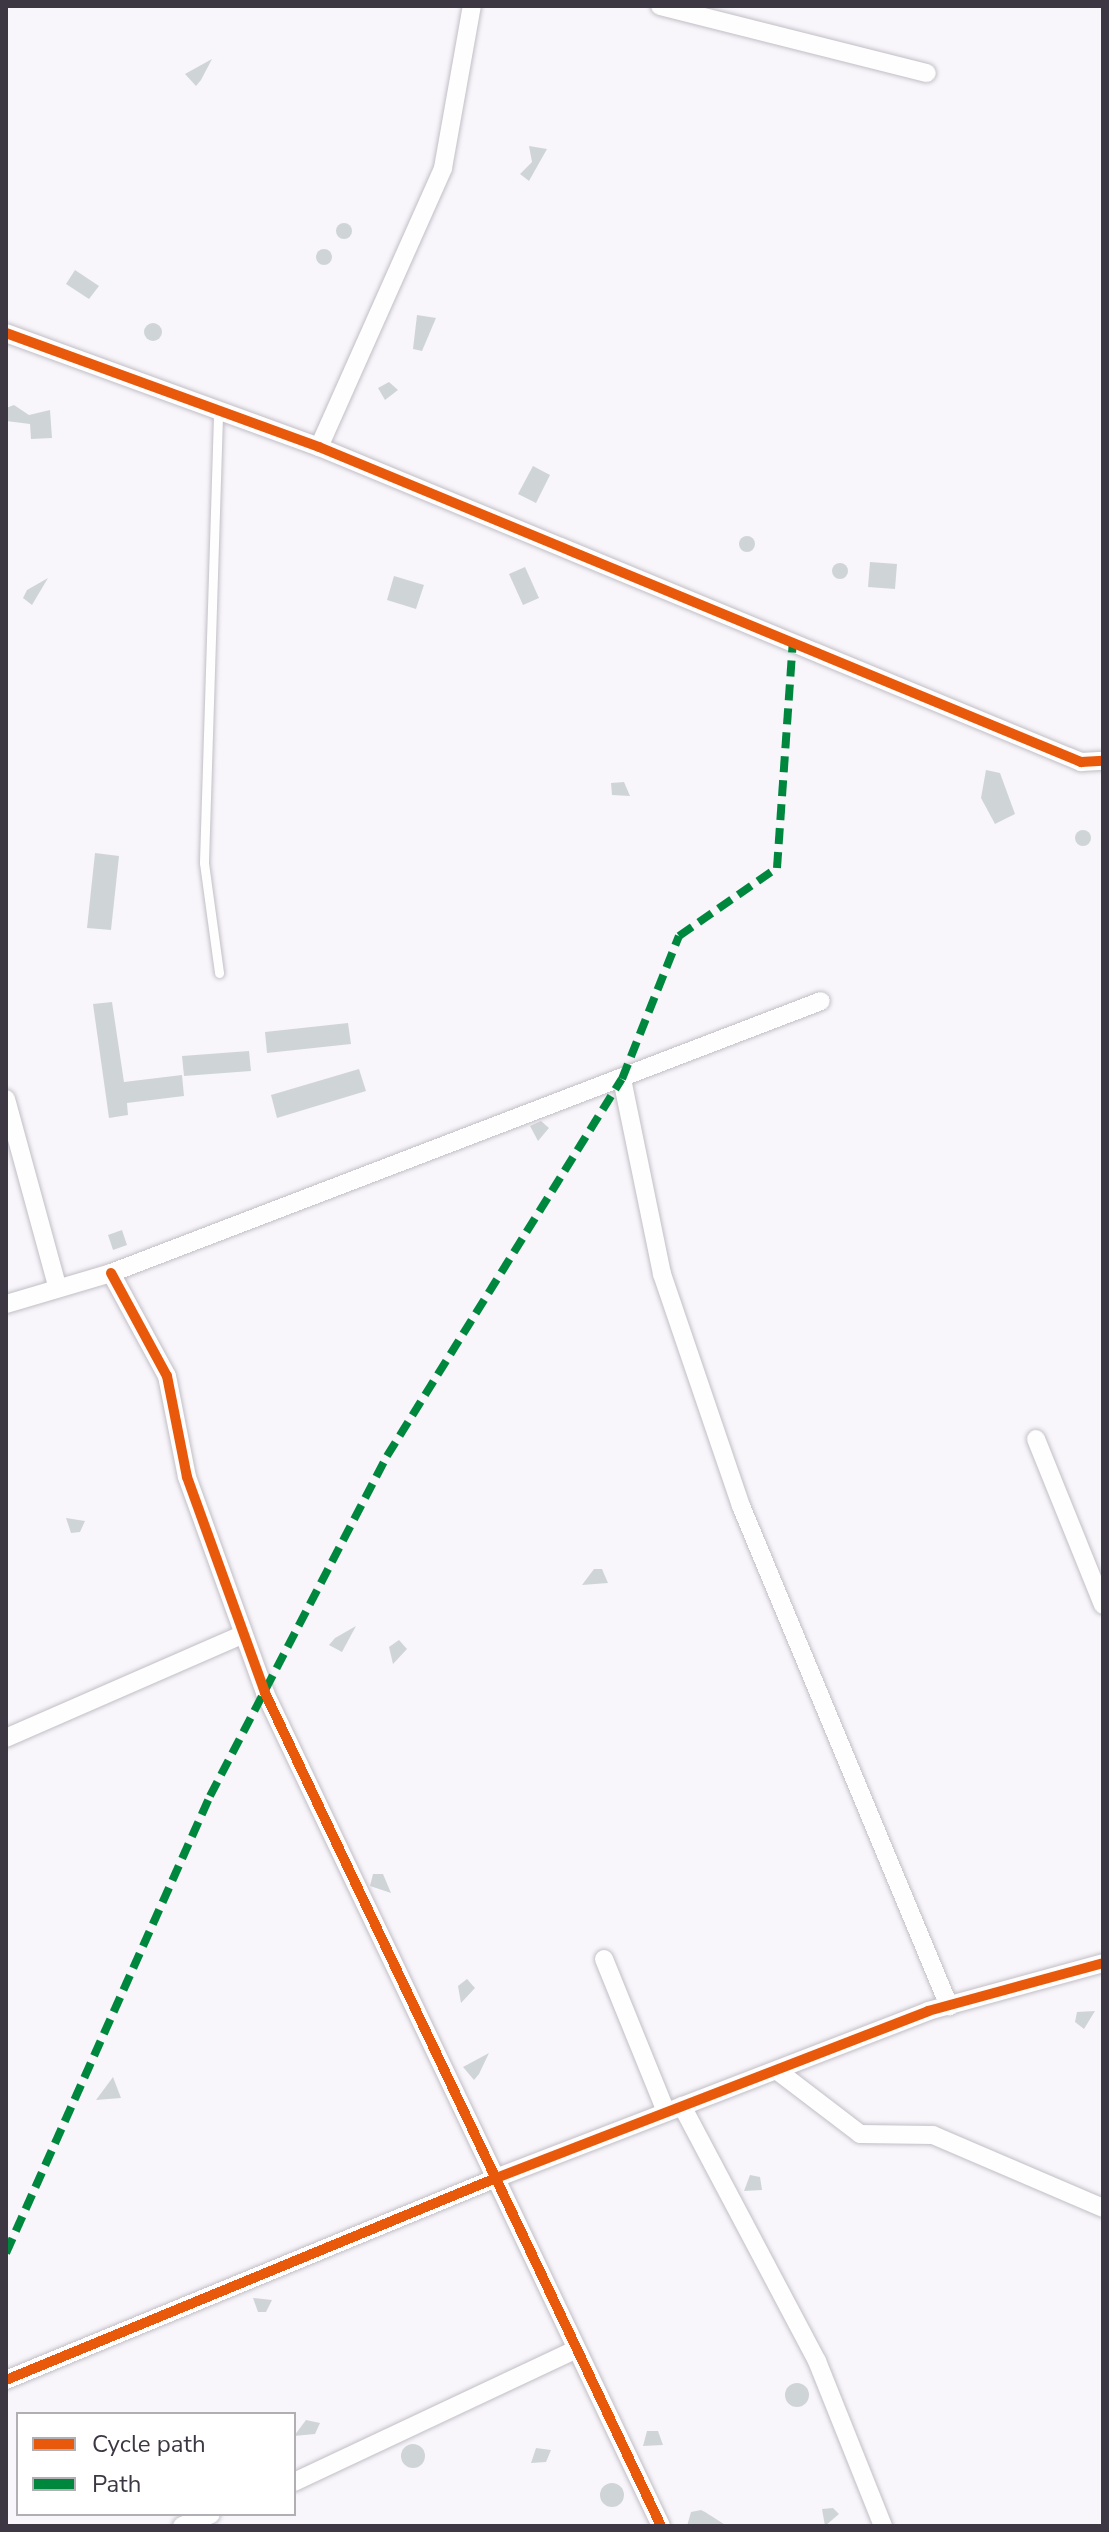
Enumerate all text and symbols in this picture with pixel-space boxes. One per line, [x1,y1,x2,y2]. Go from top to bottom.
legend [16,2412,296,2516]
text: Cycle path [92,2428,206,2460]
text: Path [92,2468,141,2500]

